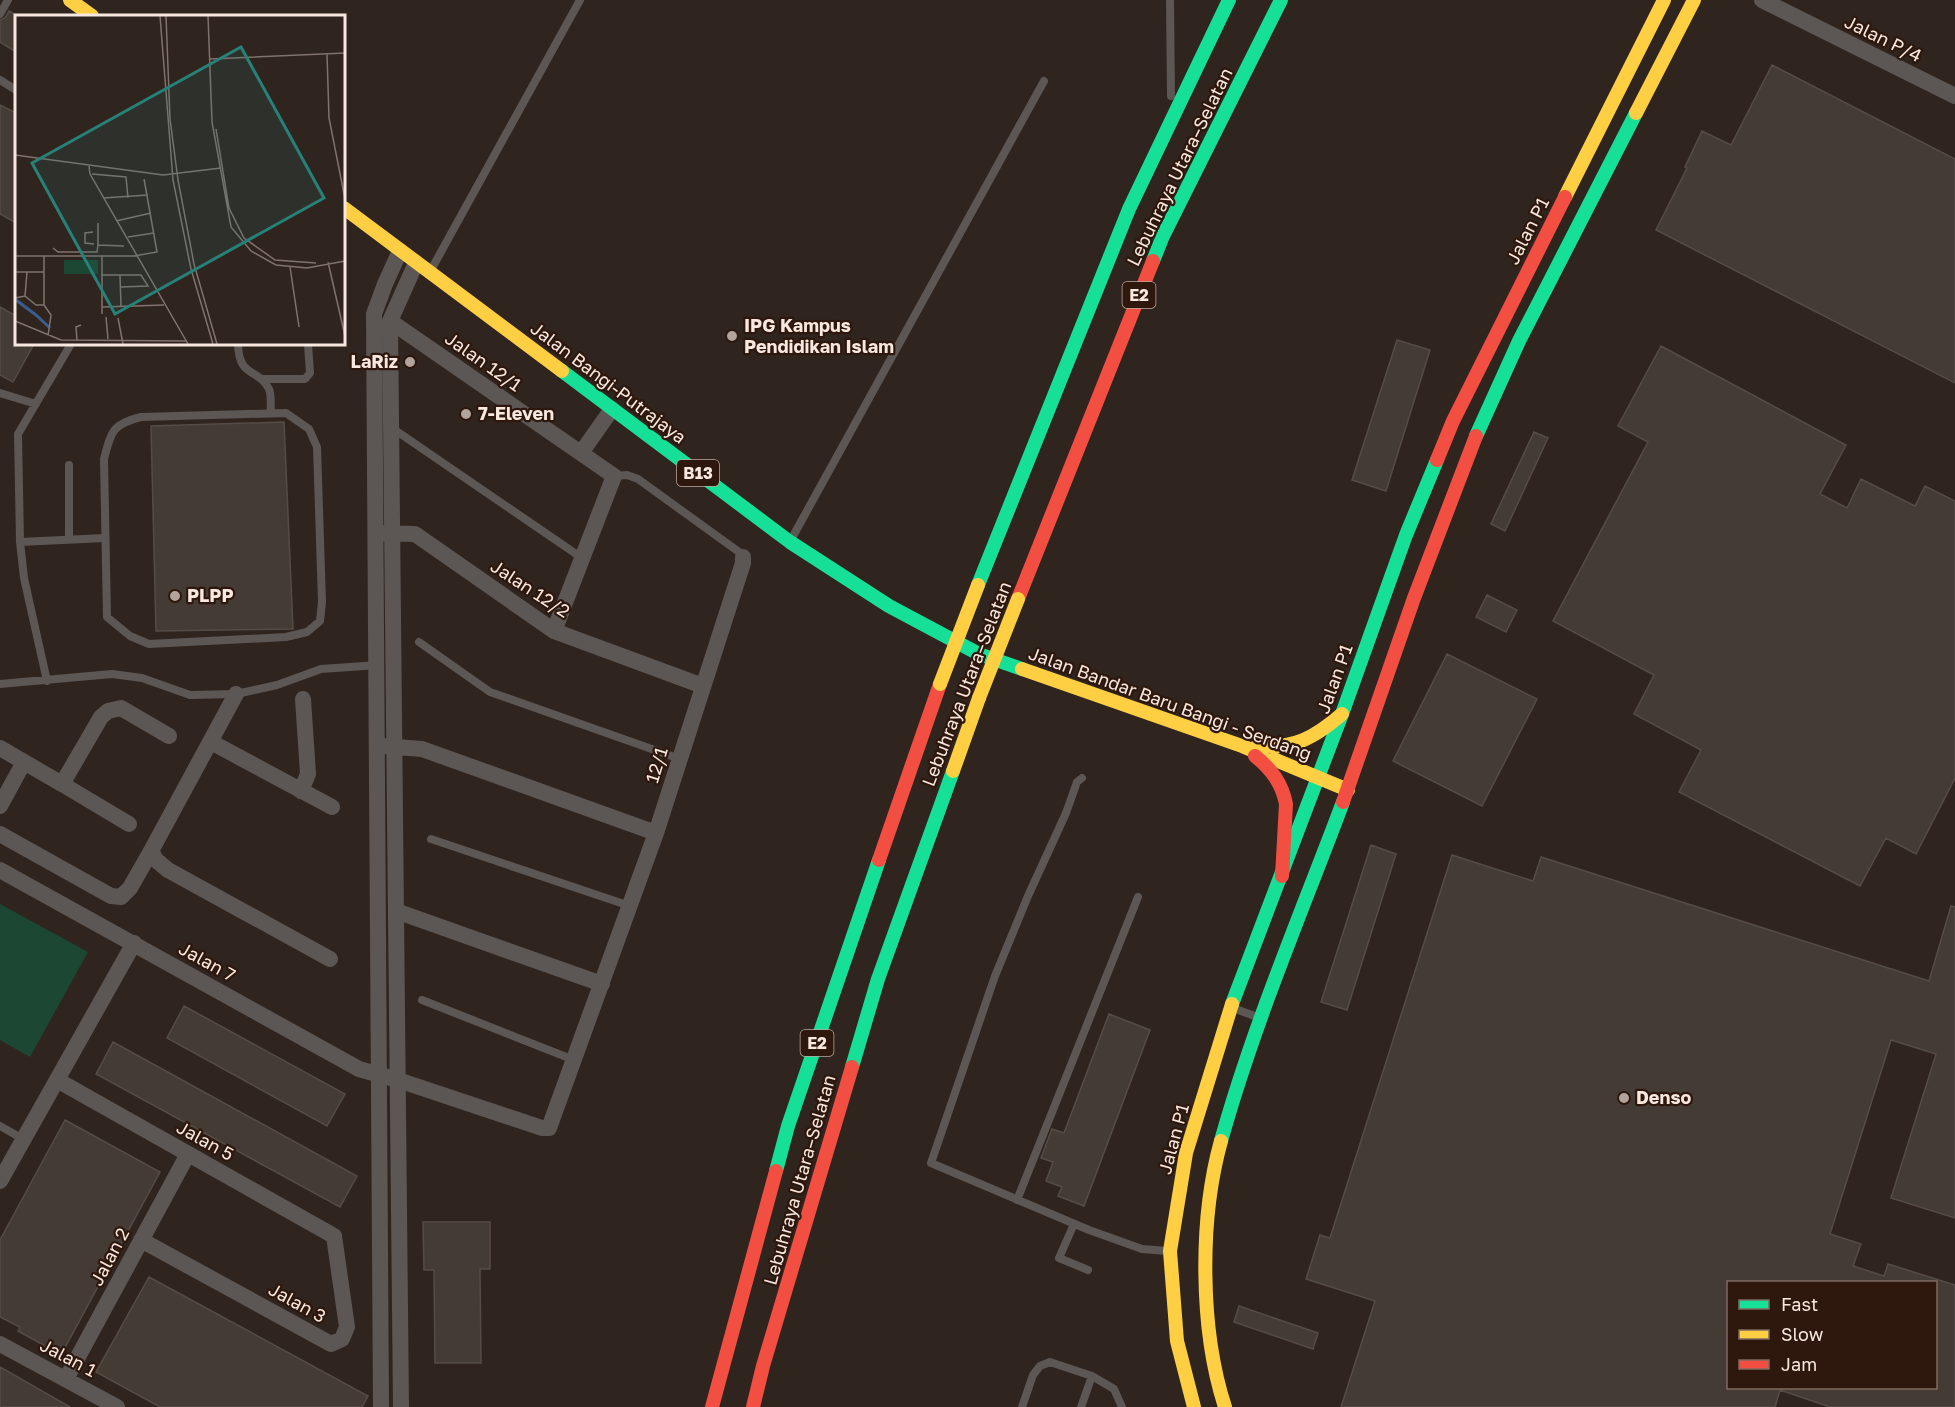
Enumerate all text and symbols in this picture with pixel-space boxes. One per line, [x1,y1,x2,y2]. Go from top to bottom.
street label: Jalan P/4 [1841,10,1926,66]
inset map [15,15,345,345]
street label: Lebuhraya Utara–Selatan [1122,64,1237,269]
street label: Jalan P1 [1501,193,1553,268]
road number: E2 [1122,282,1156,308]
place label: IPG Kampus Pendidikan Islam [744,314,894,357]
street label: Jalan Bangi-Putrajaya [527,317,691,448]
street label: Jalan 12/1 [441,327,526,396]
marker: IPG Kampus Pendidikan Islam [725,329,739,343]
place label: LaRiz [350,350,398,372]
marker: LaRiz [403,355,417,369]
place label: 7-Eleven [478,402,554,424]
marker: 7-Eleven [459,407,473,421]
road number: B13 [677,460,719,486]
street label: Jalan 12/2 [487,554,574,622]
street label: Lebuhraya Utara–Selatan [917,578,1015,789]
place label: PLPP [187,584,233,606]
marker: PLPP [168,589,182,603]
street label: Jalan Bandar Baru Bangi - Serdang [1026,641,1315,765]
street label: Jalan P1 [1311,641,1357,716]
street label: 12/1 [640,744,672,785]
street label: Jalan 7 [175,937,240,986]
road number: E2 [800,1030,834,1056]
street label: Lebuhraya Utara–Selatan [758,1072,840,1287]
place label: Denso [1636,1086,1691,1108]
marker: Denso [1617,1091,1631,1105]
street label: Jalan P1 [1153,1101,1193,1176]
street label: Jalan 5 [173,1115,238,1165]
street label: Jalan 2 [85,1224,133,1289]
street label: Jalan 3 [265,1277,330,1327]
legend [1727,1281,1937,1389]
text: Fast [1781,1293,1818,1315]
text: Slow [1781,1323,1824,1345]
street label: Jalan 1 [37,1333,101,1381]
text: Jam [1781,1353,1817,1375]

